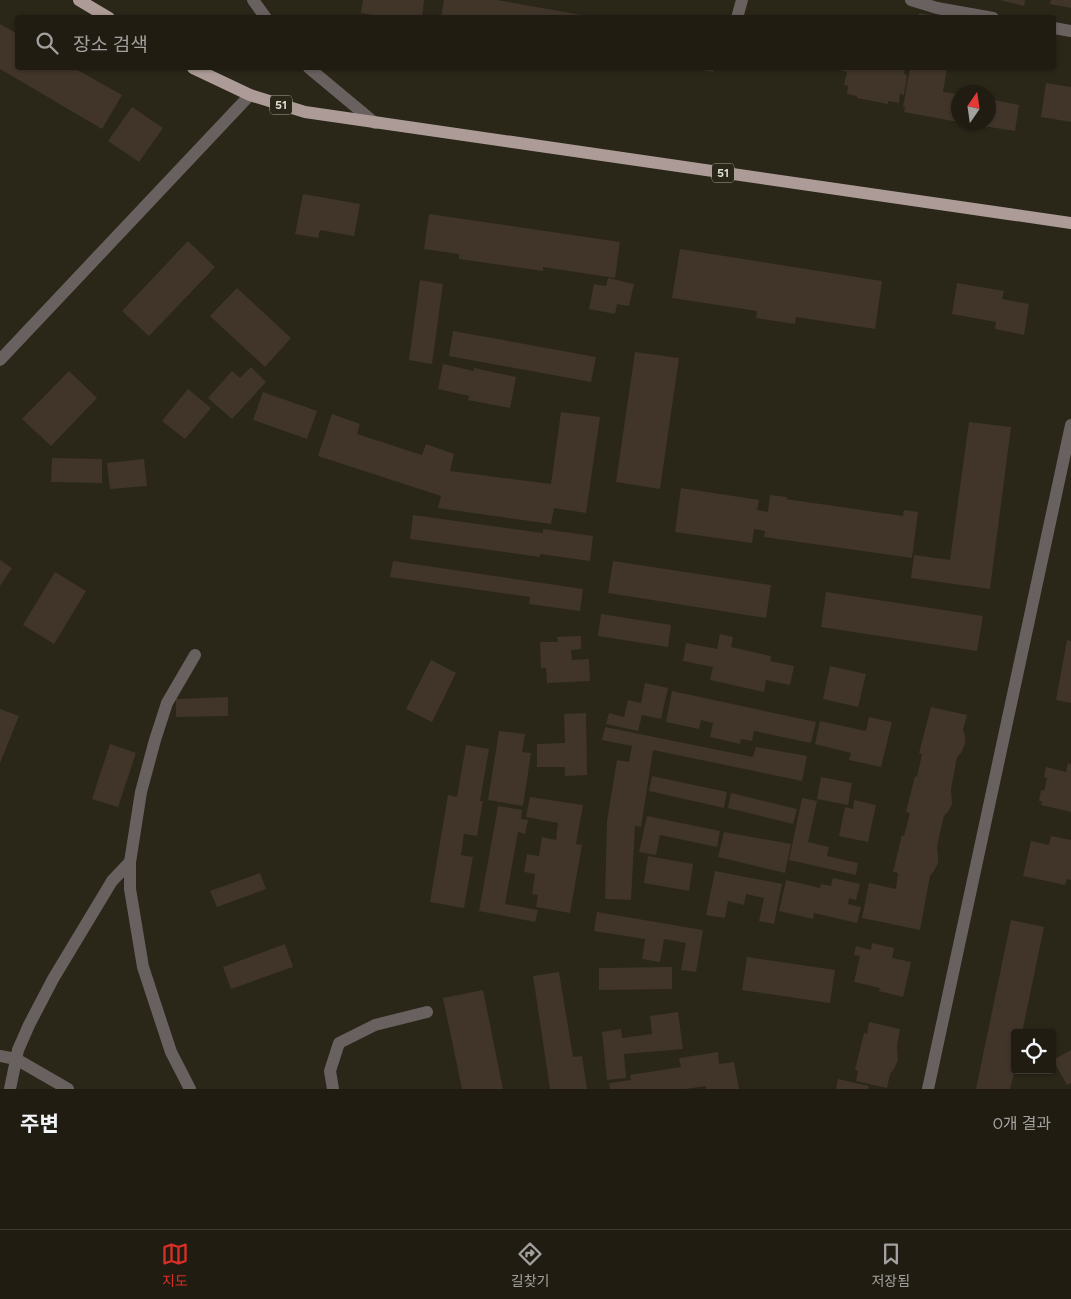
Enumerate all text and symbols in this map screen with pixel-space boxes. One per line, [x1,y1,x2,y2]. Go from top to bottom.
search box [15,15,1056,70]
icon: search [33,29,61,57]
text: 장소 검색 [73,33,148,56]
north arrow [951,85,996,130]
road number: 51 [270,96,292,114]
road number: 51 [712,164,734,182]
map controls [1011,1029,1056,1074]
button: locate [1011,1029,1056,1074]
text: 주변 [20,1111,59,1136]
text: 0개 결과 [993,1114,1051,1133]
tab: 지도 [161,1240,189,1290]
tab: 길찾기 [511,1240,550,1290]
tab: 저장됨 [871,1240,910,1290]

